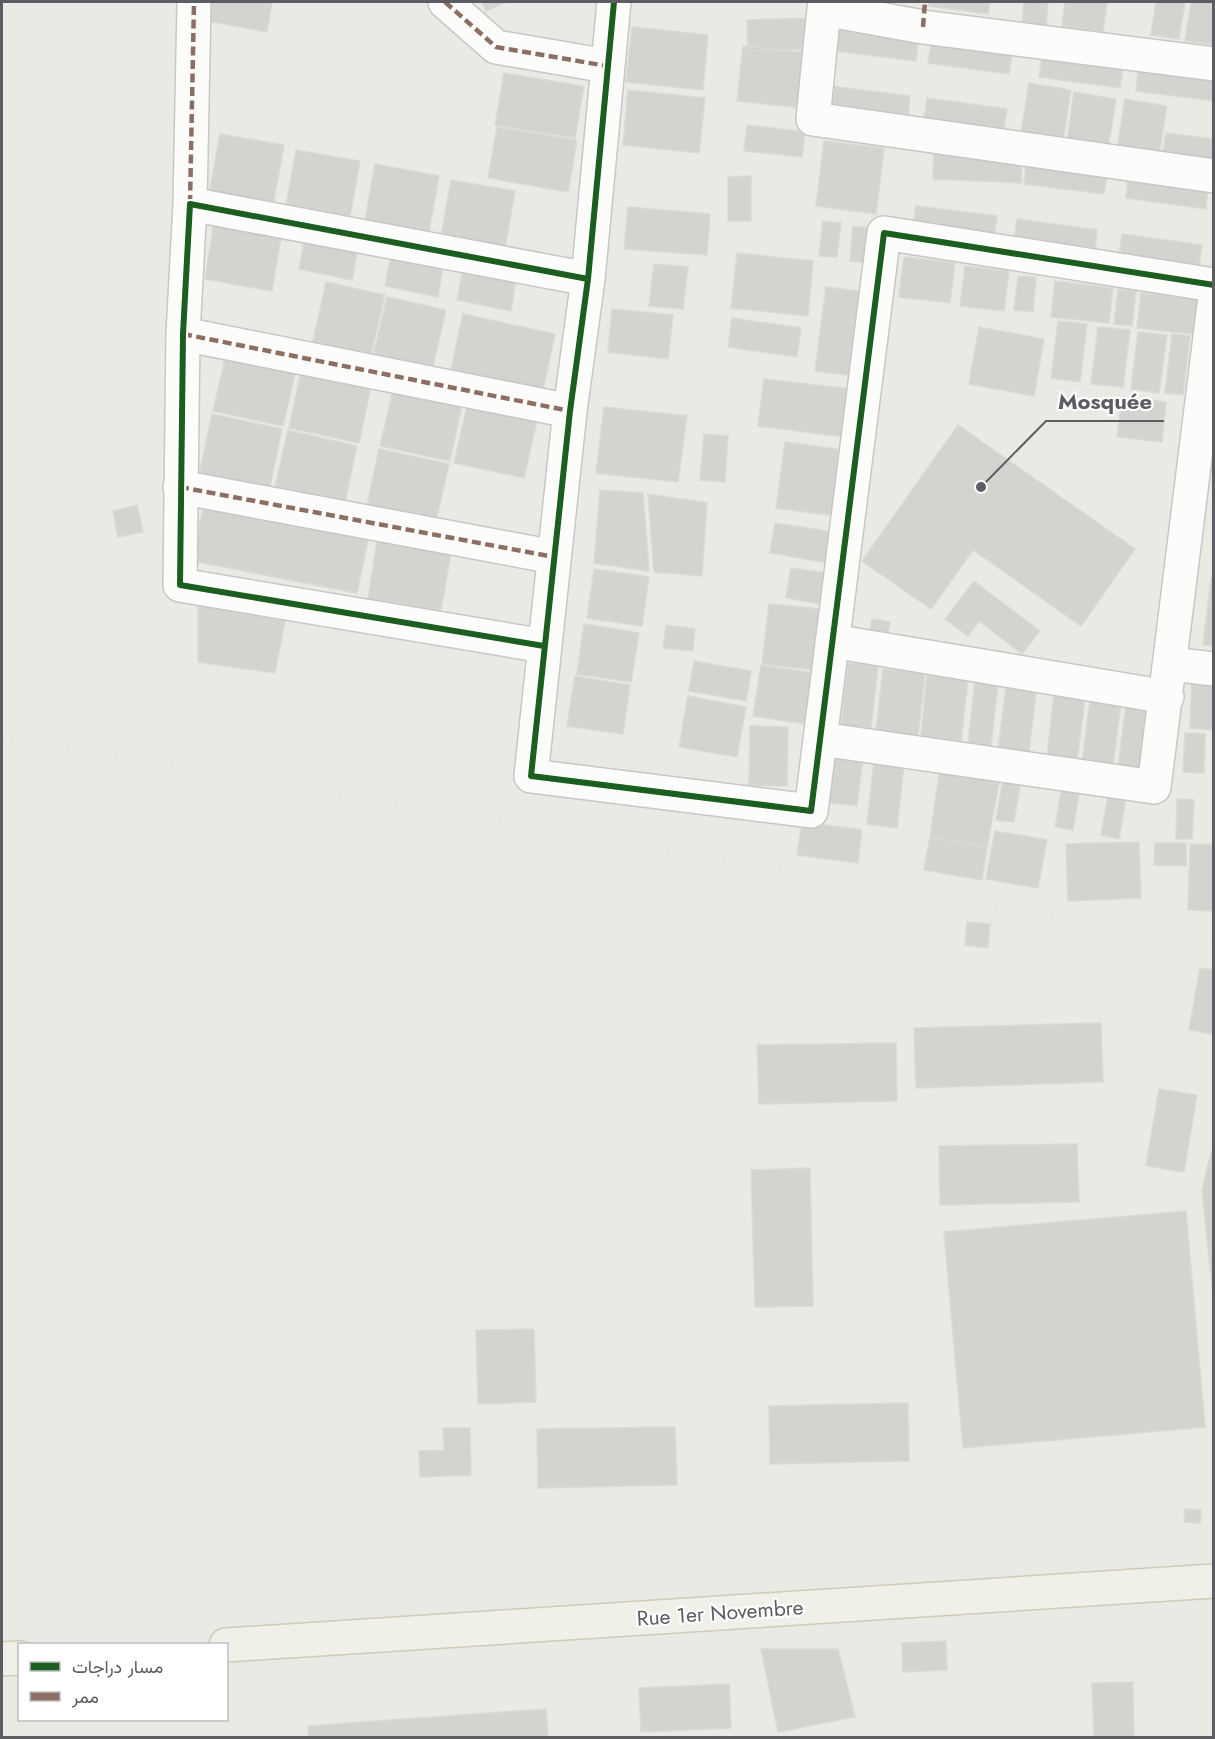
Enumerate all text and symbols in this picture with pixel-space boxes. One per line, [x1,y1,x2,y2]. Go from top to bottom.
callout: Mosquée [1046,381,1164,421]
text: Mosquée [1058,385,1152,417]
street label: Rue 1er Novembre [636,1592,804,1634]
legend [18,1643,228,1721]
text: مسار دراجات [72,1654,163,1680]
text: ممر [71,1684,99,1710]

